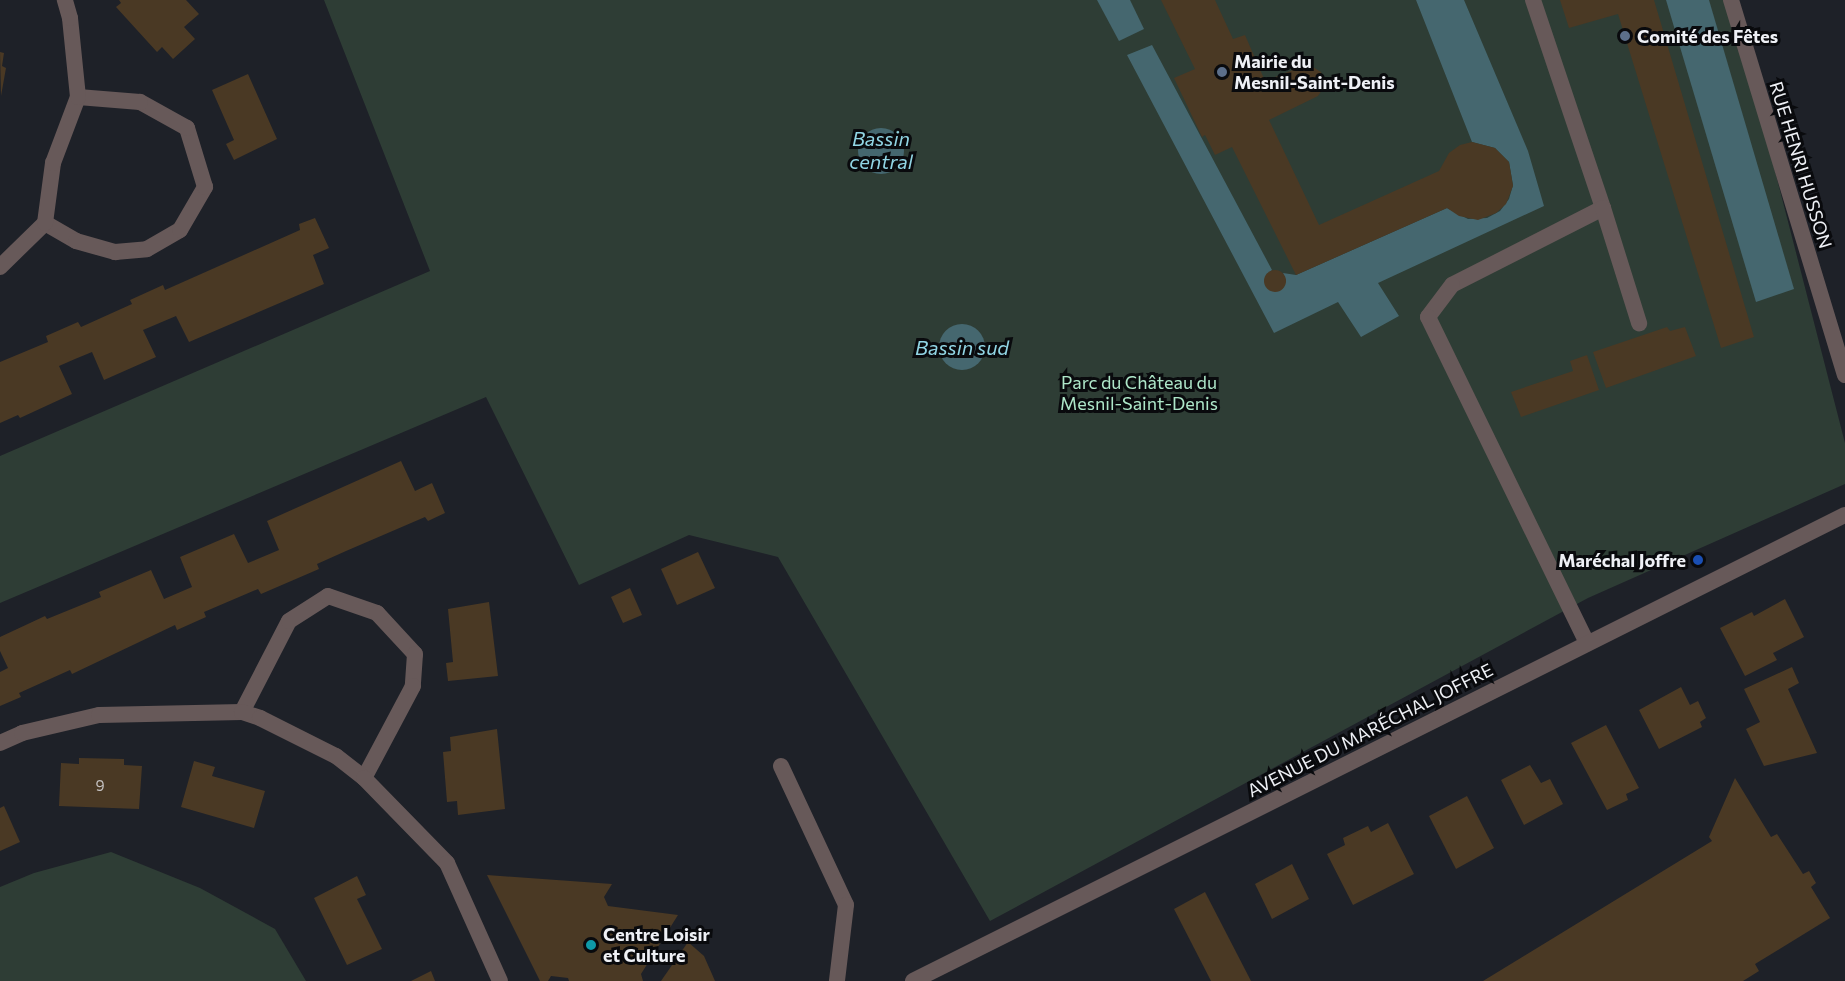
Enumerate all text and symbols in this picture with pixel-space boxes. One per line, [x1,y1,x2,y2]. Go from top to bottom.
place label: Comité des Fêtes [1637,25,1778,47]
marker: Comité des Fêtes [1618,29,1632,43]
place label: Mairie du Mesnil-Saint-Denis [1234,51,1395,94]
marker: Mairie du Mesnil-Saint-Denis [1215,65,1229,79]
street label: RUE HENRI HUSSON [1765,79,1837,251]
water label: Bassin central [849,127,913,174]
water label: Bassin sud [915,335,1009,359]
park label: Parc du Château du Mesnil-Saint-Denis [1060,372,1218,415]
place label: Maréchal Joffre [1558,549,1686,571]
marker: Maréchal Joffre [1691,553,1705,567]
street label: AVENUE DU MARÉCHAL JOFFRE [1244,659,1496,801]
house number: 9 [95,777,105,795]
place label: Centre Loisir et Culture [603,924,710,966]
marker: Centre Loisir et Culture [584,938,598,952]

